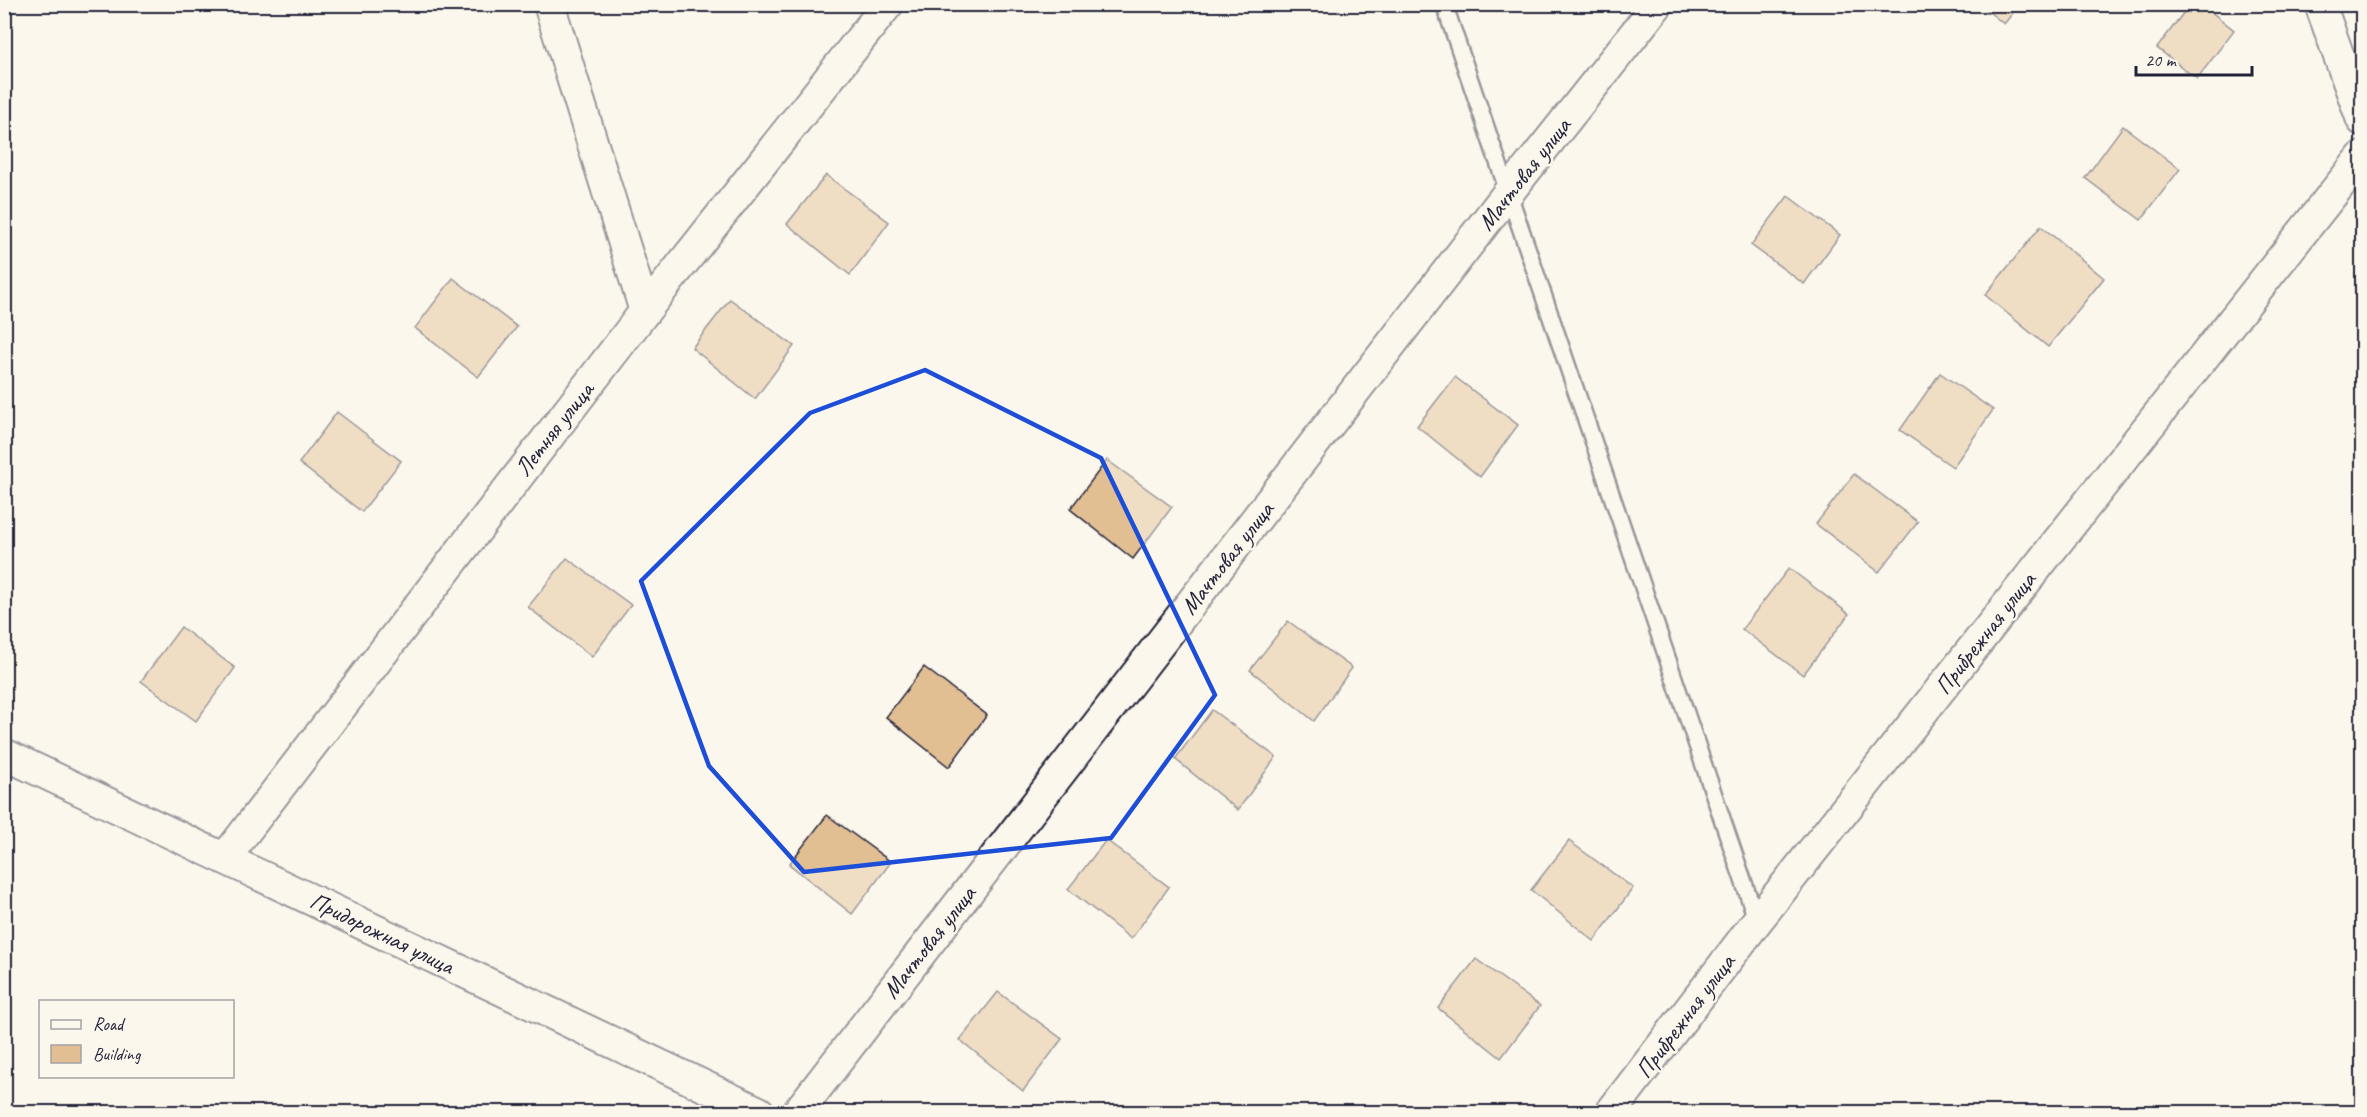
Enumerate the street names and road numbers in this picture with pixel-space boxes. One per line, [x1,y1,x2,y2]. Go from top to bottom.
street label: Мачтовая улица [1471,110,1578,236]
street label: Летняя улица [508,374,601,482]
street label: Мачтовая улица [1174,494,1281,620]
street label: Прибрежная улица [1928,565,2043,700]
street label: Мачтовая улица [876,878,983,1004]
street label: Придорожная улица [305,885,460,981]
street label: Прибрежная улица [1629,947,1742,1084]

